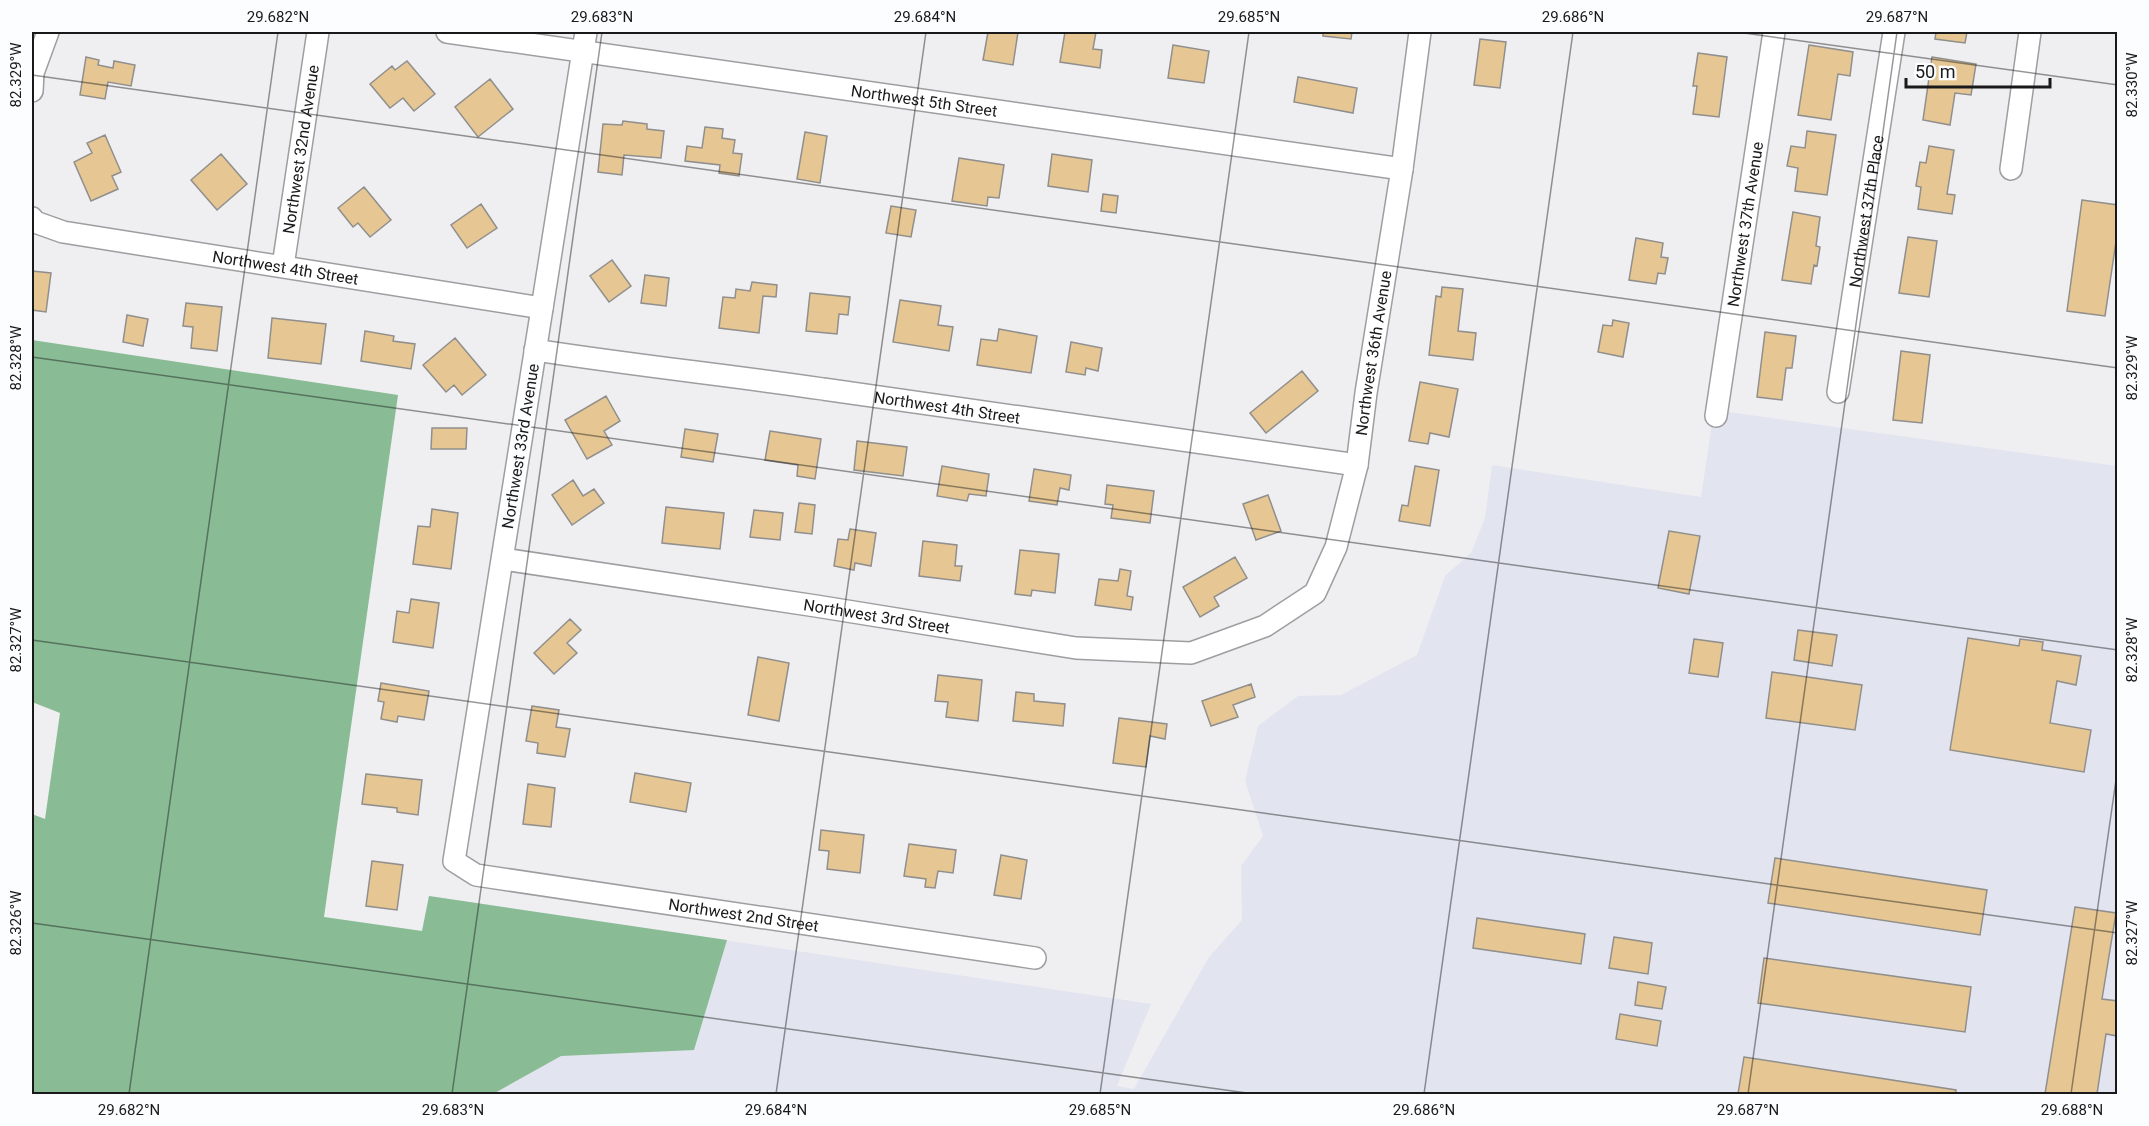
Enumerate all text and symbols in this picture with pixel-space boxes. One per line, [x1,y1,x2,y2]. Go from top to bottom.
text: 29.682°N [247,8,309,26]
text: 29.683°N [571,8,633,26]
text: 29.684°N [894,8,956,26]
text: 29.685°N [1218,8,1280,26]
text: 29.686°N [1542,8,1604,26]
text: 29.687°N [1866,8,1928,26]
text: 82.329°W [7,42,25,108]
scale bar [1906,51,2050,89]
text: 82.330°W [2123,52,2141,118]
text: 50 m [1915,61,1955,82]
street label: Northwest 32nd Avenue [279,64,323,235]
street label: Northwest 5th Street [850,81,998,121]
street label: Northwest 37th Place [1845,134,1888,289]
street label: Northwest 37th Avenue [1724,140,1767,308]
street label: Northwest 4th Street [211,247,360,289]
street label: Northwest 36th Avenue [1352,269,1396,437]
text: 82.328°W [7,325,25,391]
text: 82.329°W [2123,335,2141,401]
street label: Northwest 33rd Avenue [498,362,543,530]
street label: Northwest 4th Street [873,388,1021,428]
street label: Northwest 3rd Street [802,595,951,637]
text: 82.327°W [7,607,25,673]
text: 82.328°W [2123,617,2141,683]
text: 82.326°W [7,890,25,956]
street label: Northwest 2nd Street [667,895,820,936]
text: 82.327°W [2123,900,2141,966]
text: 29.682°N [98,1101,160,1119]
text: 29.683°N [422,1101,484,1119]
text: 29.684°N [745,1101,807,1119]
text: 29.685°N [1069,1101,1131,1119]
text: 29.686°N [1393,1101,1455,1119]
text: 29.687°N [1717,1101,1779,1119]
text: 29.688°N [2041,1101,2103,1119]

